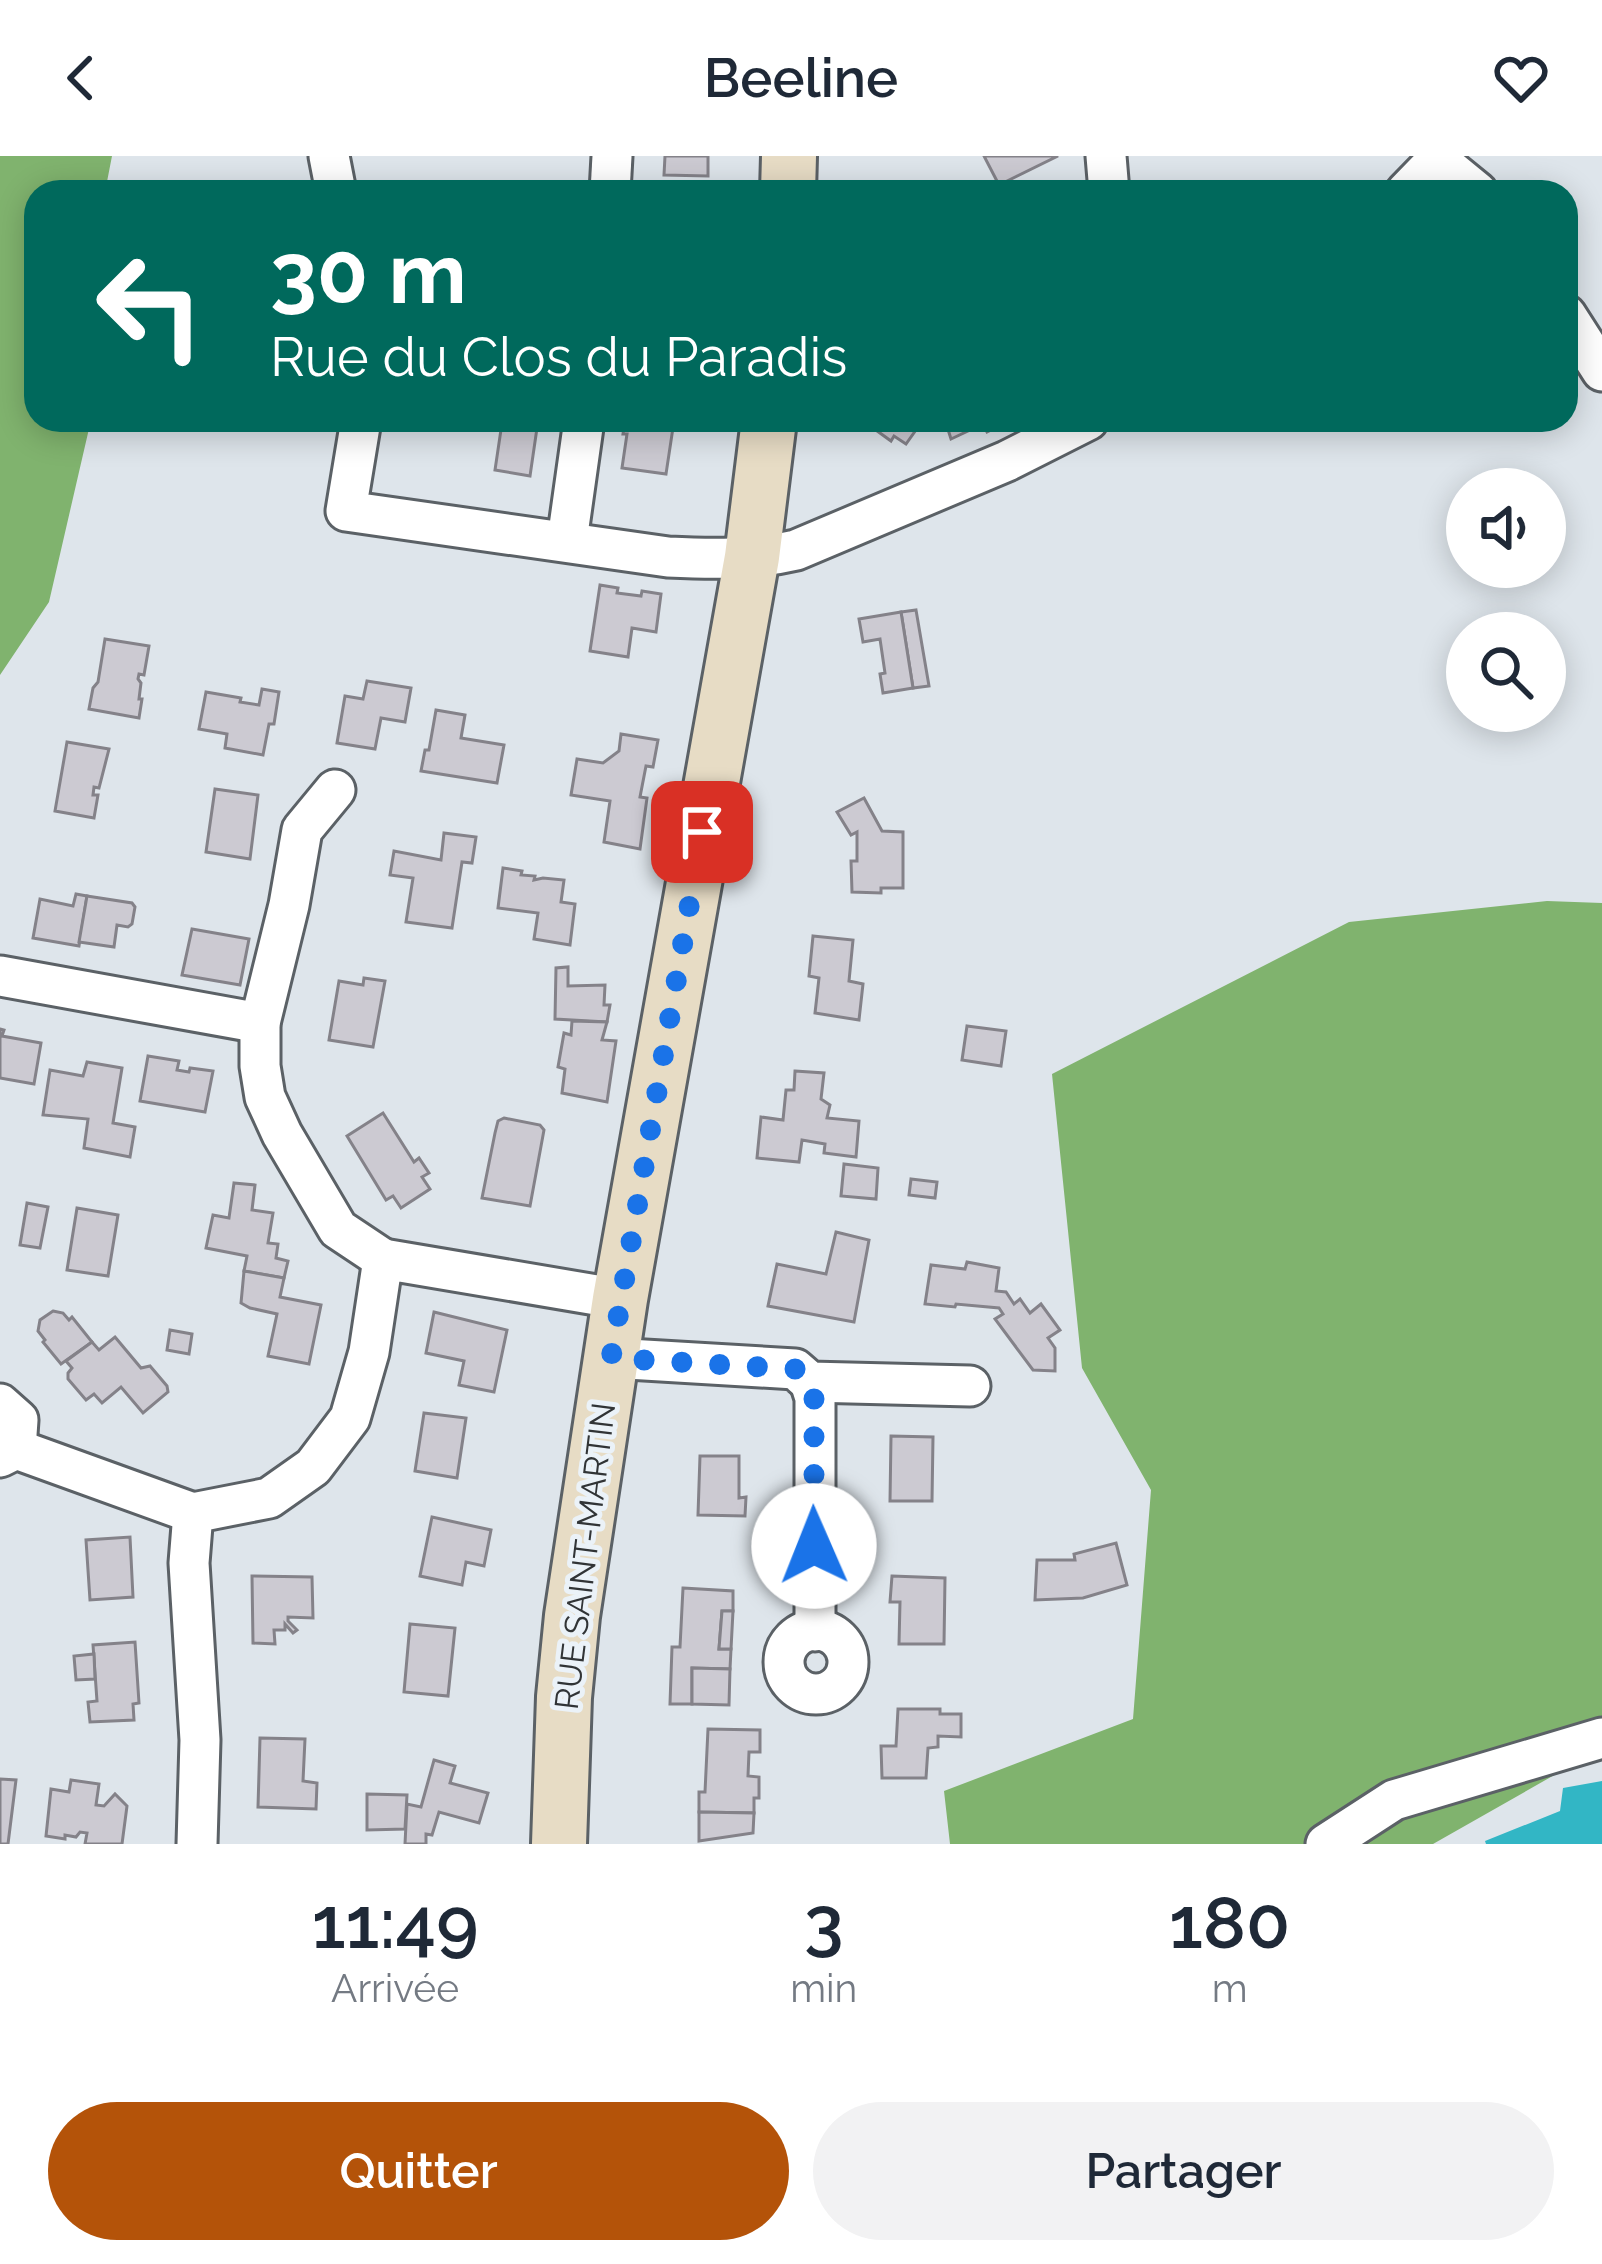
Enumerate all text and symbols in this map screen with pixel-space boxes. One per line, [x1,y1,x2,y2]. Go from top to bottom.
icon: back [48,45,114,111]
icon: heart [1488,45,1554,111]
text: Beeline [704,46,898,110]
text: 30 m [270,224,467,323]
icon: left [72,228,228,384]
text: Rue du Clos du Paradis [270,325,847,389]
map controls [1446,468,1566,732]
button: sound [1446,468,1566,588]
button: search [1446,612,1566,732]
pin [651,781,753,883]
icon: arrive [669,799,735,865]
street label: RUE SAINT-MARTIN [547,1400,623,1712]
position arrow [751,1483,877,1609]
text: 11:49 [312,1880,479,1965]
text: 3 [804,1880,844,1965]
text: 180 [1169,1880,1290,1965]
text: Arrivée [331,1965,459,2011]
text: min [790,1965,857,2011]
text: m [1212,1965,1248,2011]
button: Quitter [48,2102,789,2240]
button: Partager [813,2102,1554,2240]

